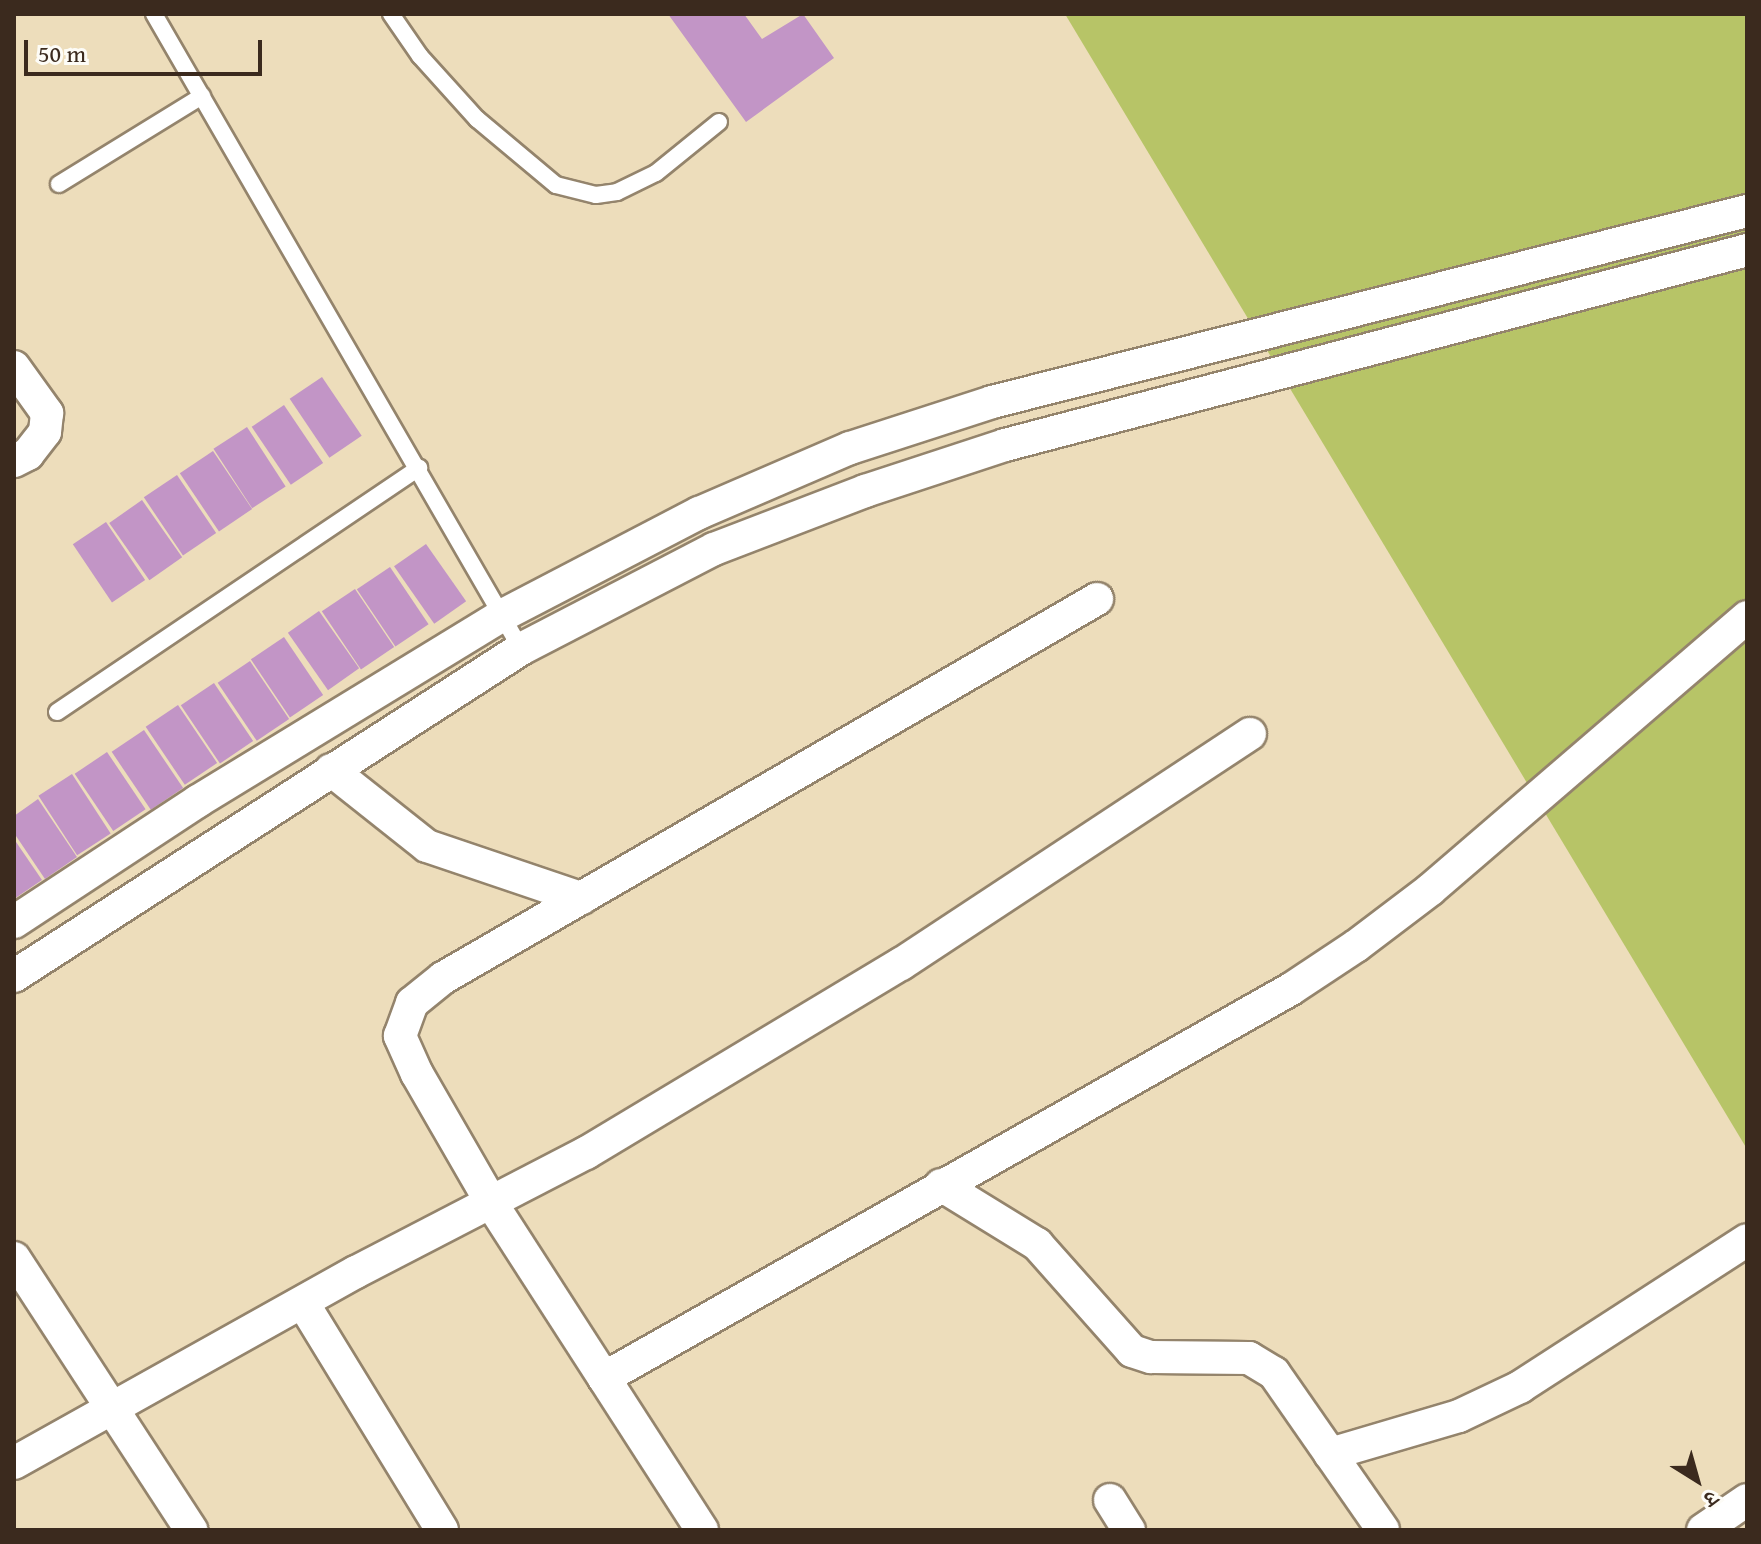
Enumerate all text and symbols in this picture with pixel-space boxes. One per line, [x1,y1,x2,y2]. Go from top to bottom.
scale bar [28,24,266,74]
text: 50 m [38,36,86,71]
north arrow [1657,1440,1737,1520]
text: उ [1697,1483,1726,1515]

